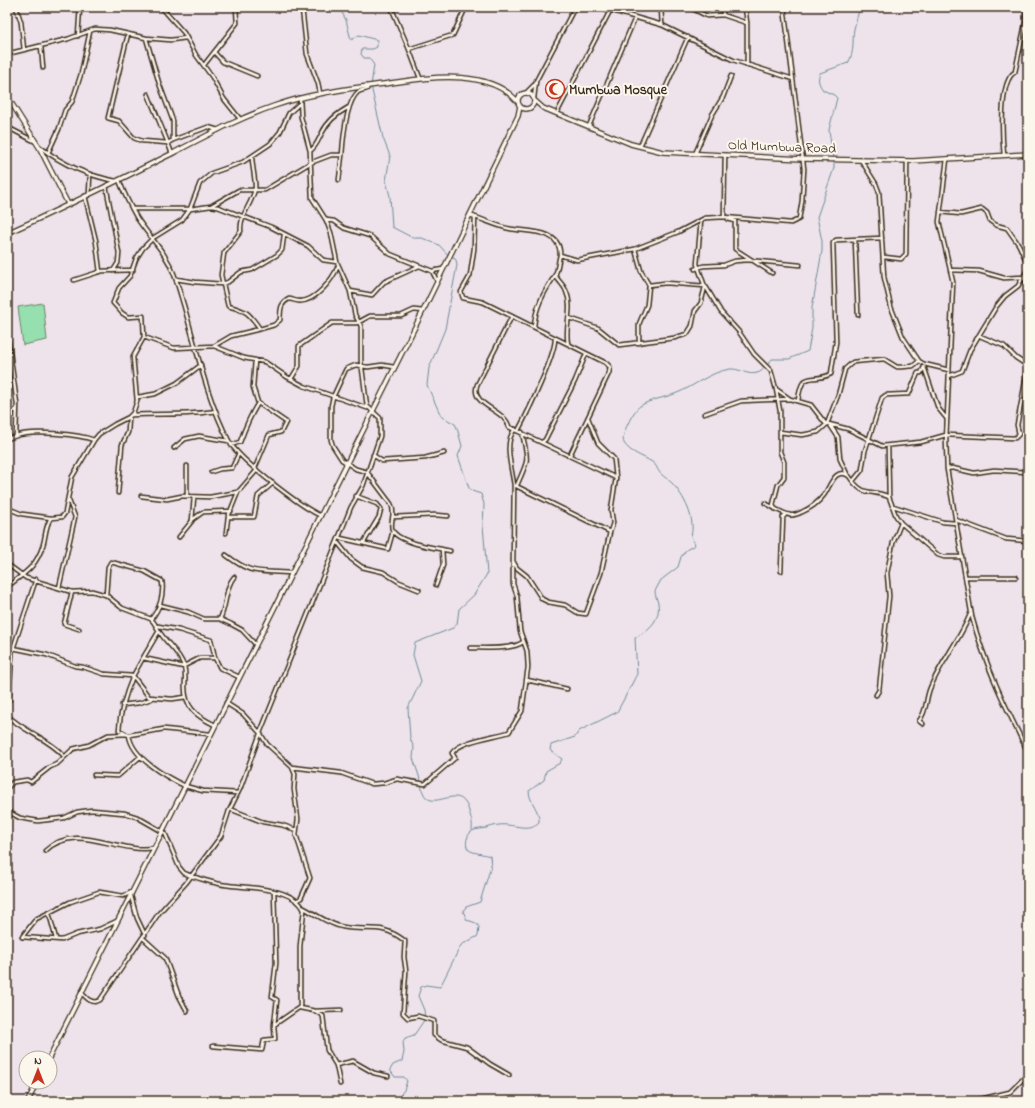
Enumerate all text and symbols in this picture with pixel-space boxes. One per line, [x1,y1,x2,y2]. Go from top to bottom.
mosque icon: Mumbwa Mosque [544,78,566,100]
place label: Mumbwa Mosque [569,80,668,101]
street label: Old Mumbwa Road [727,135,837,160]
north arrow [18,1050,58,1090]
text: N [34,1053,42,1069]

